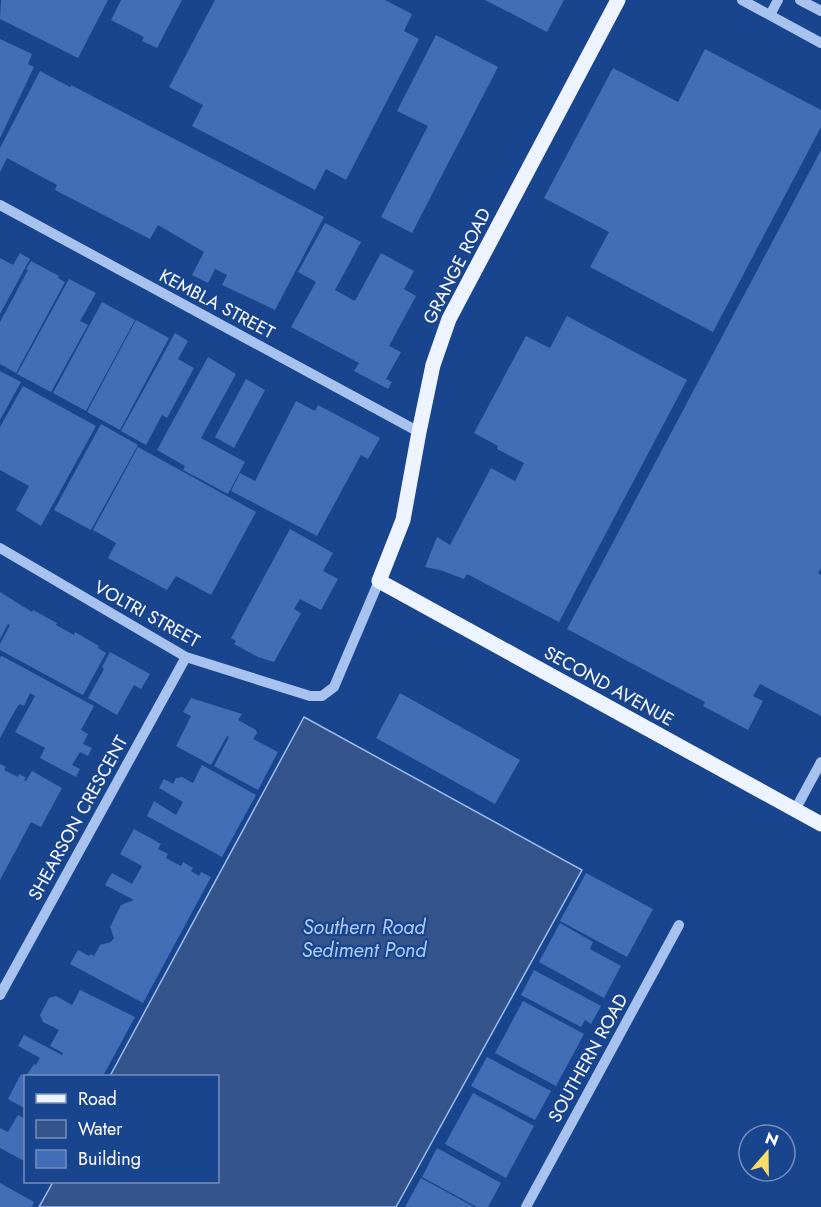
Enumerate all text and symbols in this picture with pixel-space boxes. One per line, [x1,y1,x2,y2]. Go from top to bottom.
street label: GRANGE ROAD [417,204,497,328]
street label: KEMBLA STREET [155,263,280,346]
street label: VOLTRI STREET [89,574,205,654]
street label: SECOND AVENUE [539,640,679,732]
street label: SHEARSON CRESCENT [22,730,134,905]
water label: Southern Road Sediment Pond [302,913,427,965]
street label: SOUTHERN ROAD [542,989,634,1127]
legend [24,1075,219,1183]
text: Road [78,1086,117,1112]
text: Water [78,1116,123,1142]
north arrow [737,1123,797,1183]
text: N [762,1126,782,1152]
text: Building [78,1146,141,1172]

